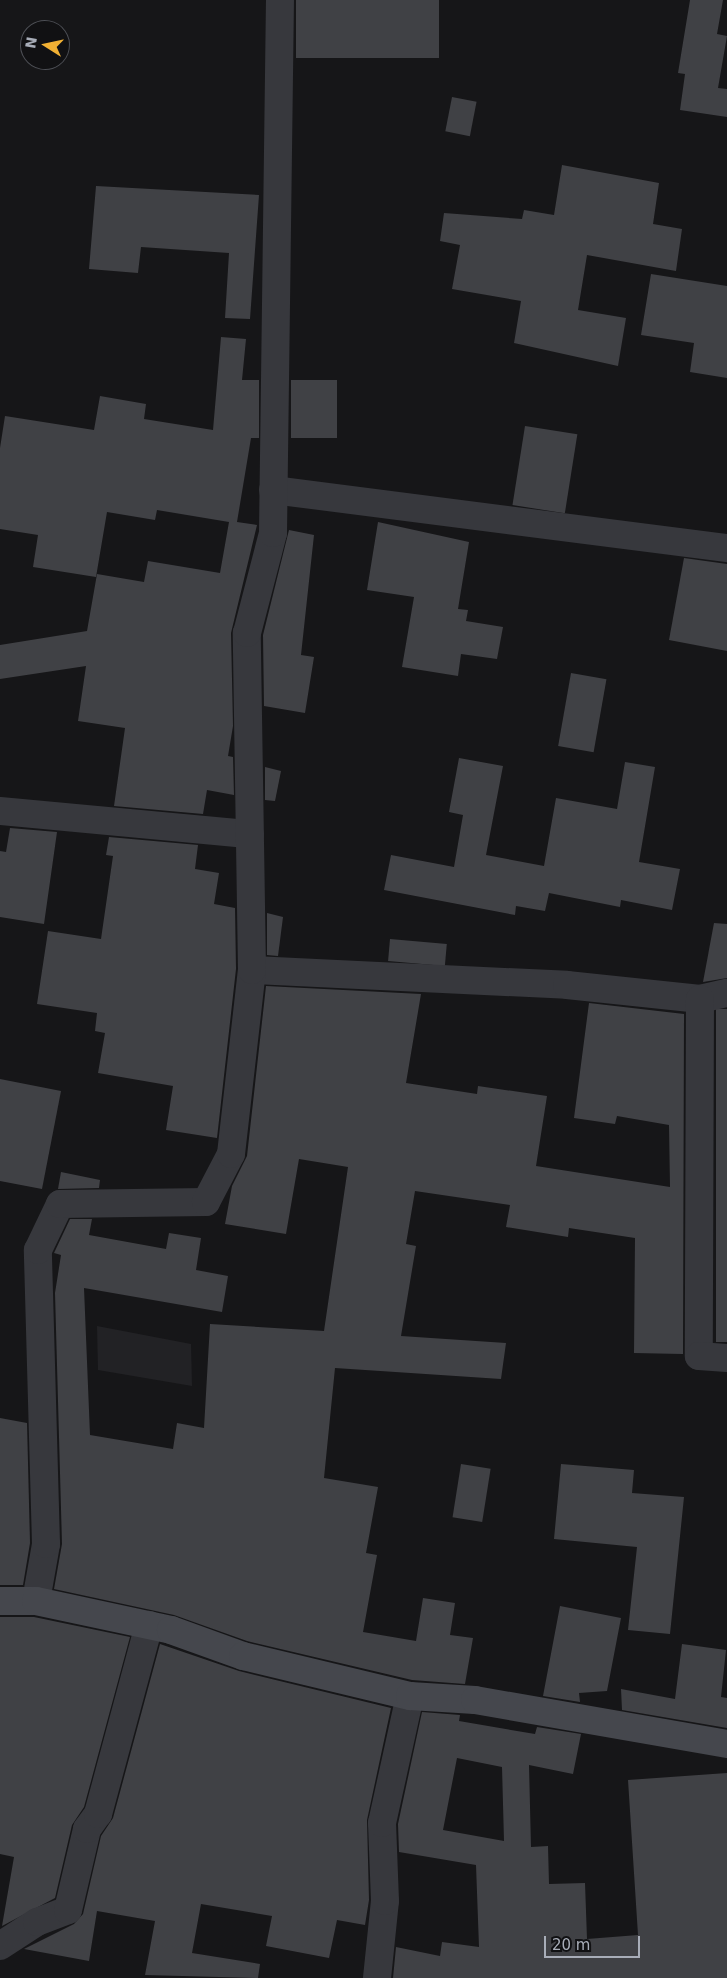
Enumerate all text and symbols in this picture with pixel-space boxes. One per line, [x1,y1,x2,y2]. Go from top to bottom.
north arrow [20,20,70,70]
text: N [22,35,40,50]
scale bar [547,1926,643,1958]
text: 20 m [552,1936,590,1954]

